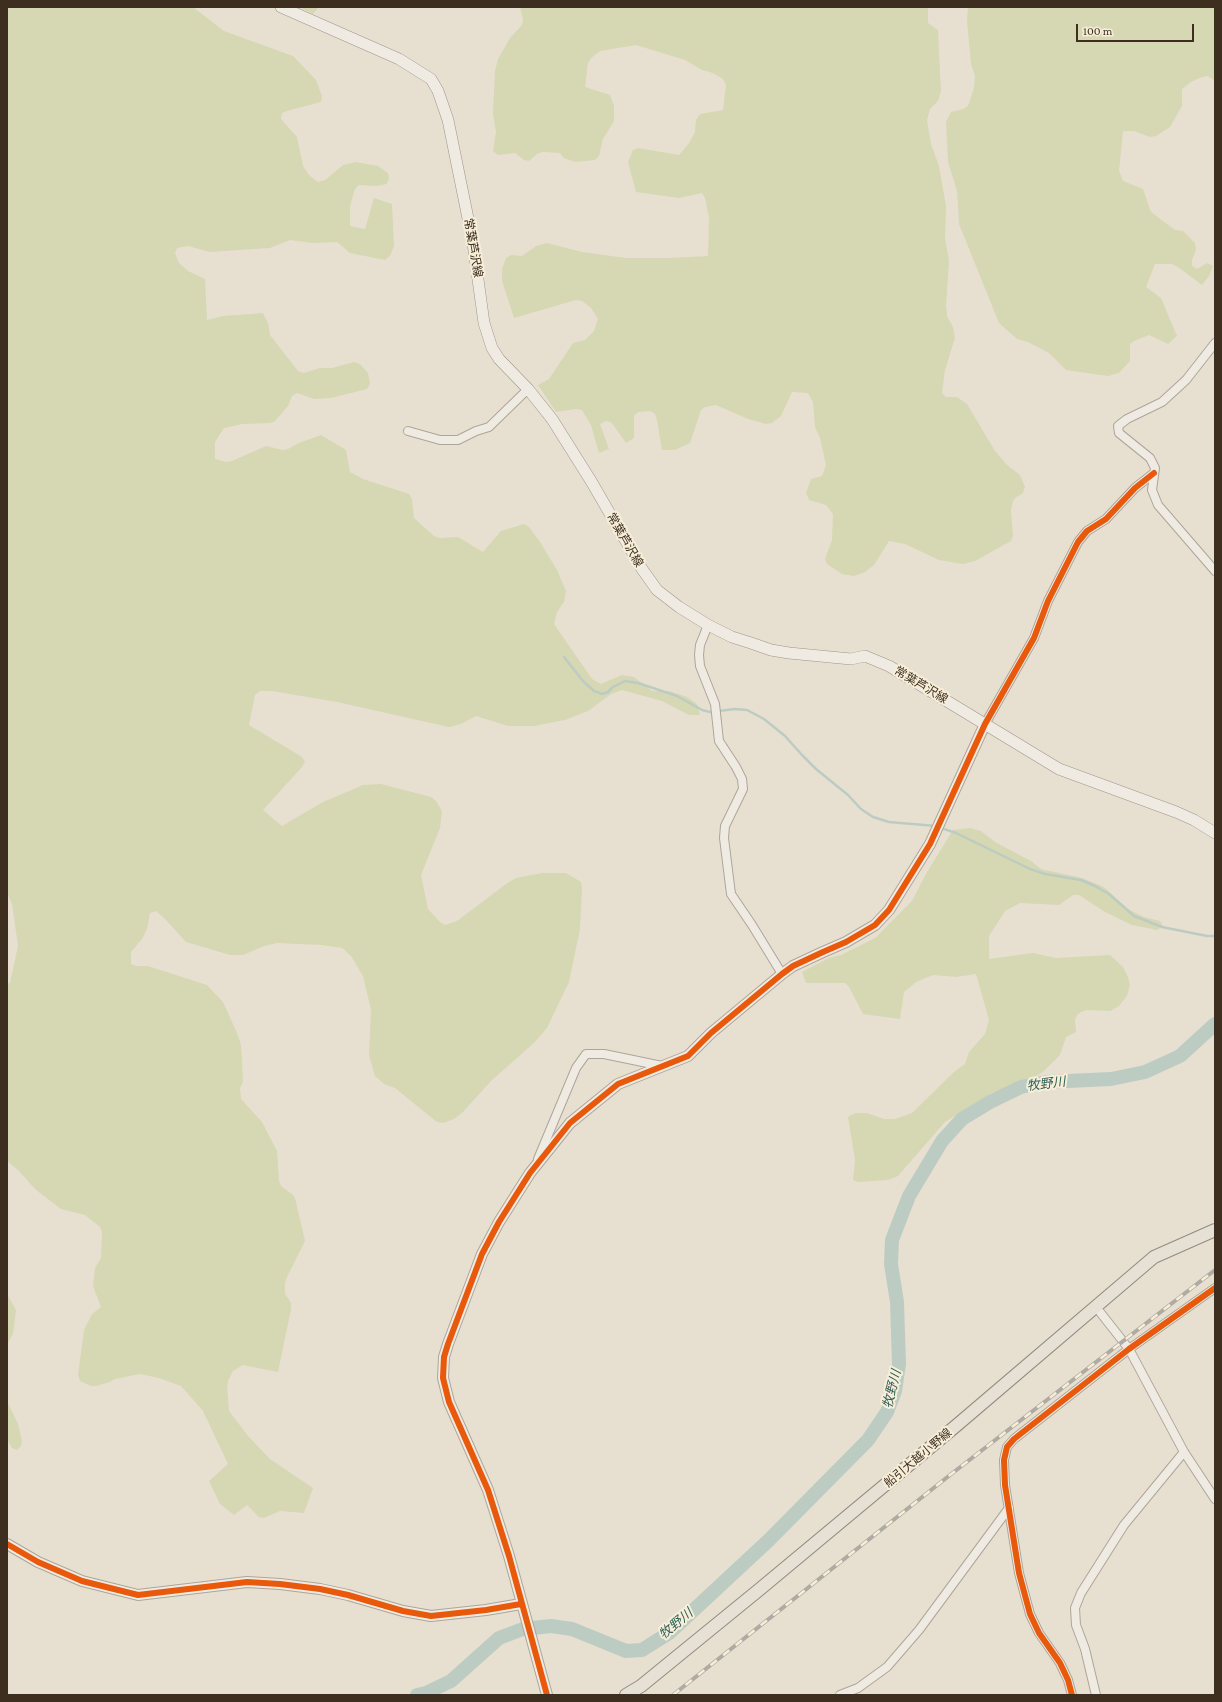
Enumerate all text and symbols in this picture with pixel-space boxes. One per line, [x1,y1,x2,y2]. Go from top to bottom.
scale bar [1078,16,1196,42]
text: 100 m [1083,24,1112,38]
street label: 常葉芦沢線 [461,217,485,279]
street label: 常葉芦沢線 [604,510,646,570]
street label: 常葉芦沢線 [892,663,950,707]
water label: 牧野川 [1026,1074,1066,1094]
water label: 牧野川 [880,1368,904,1410]
street label: 船引大越小野線 [881,1425,955,1491]
water label: 牧野川 [656,1605,696,1643]

